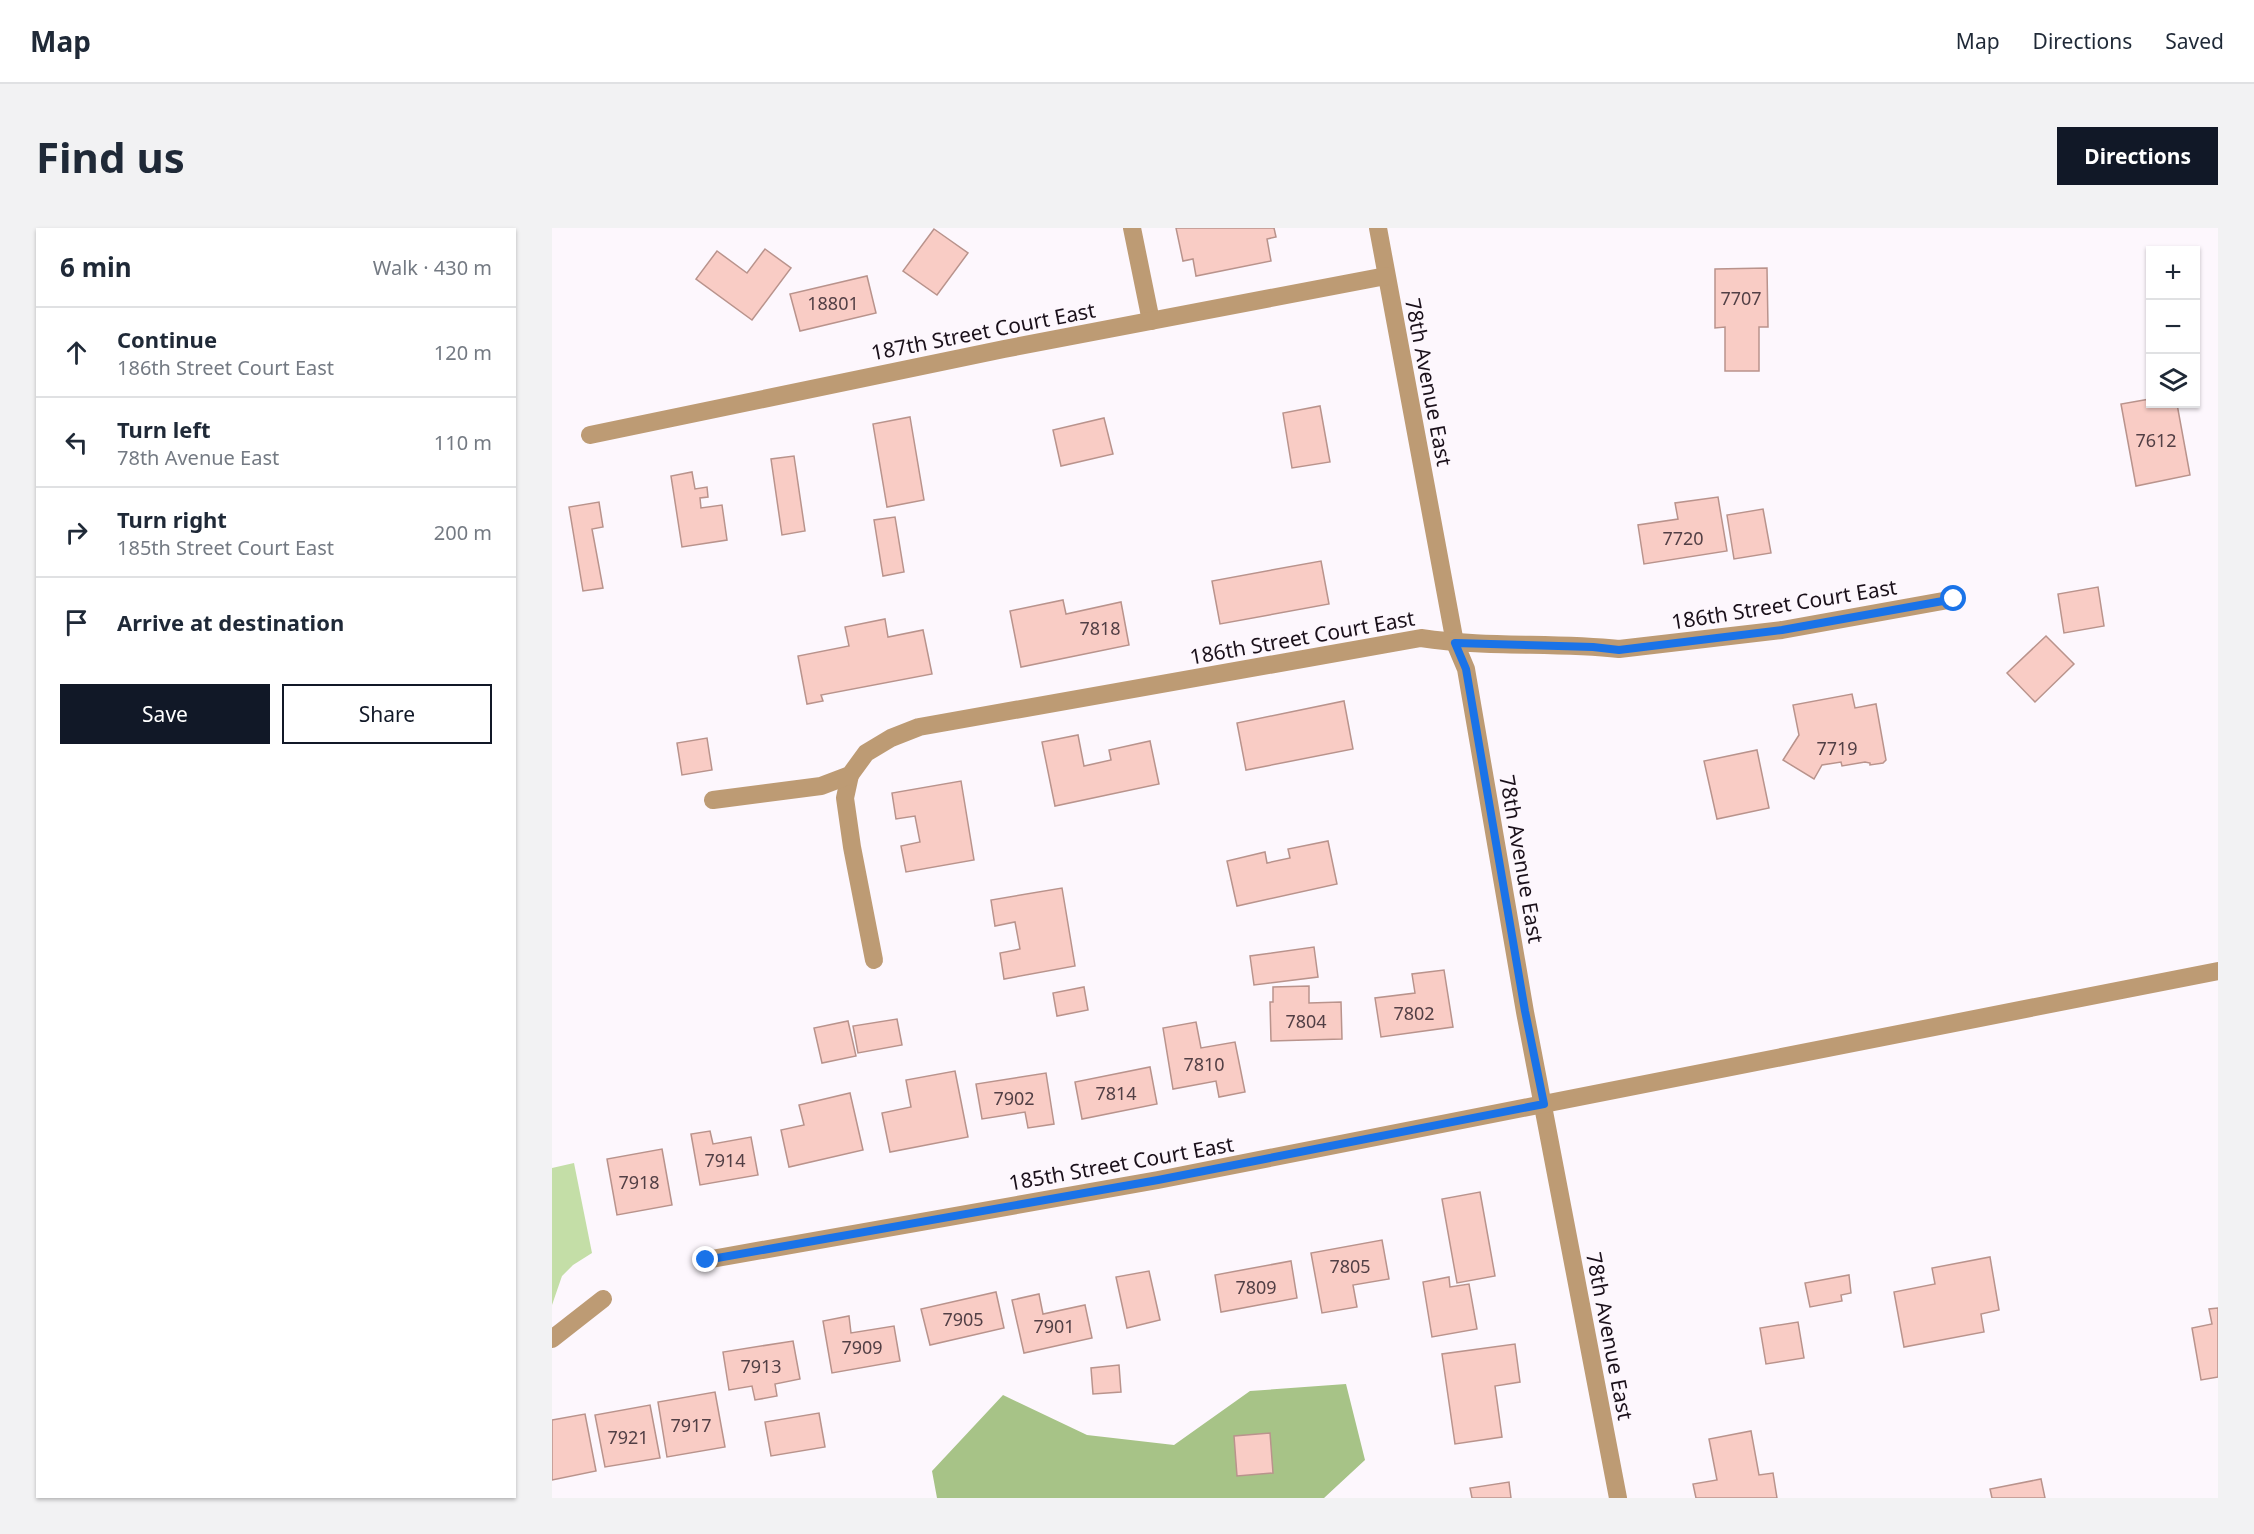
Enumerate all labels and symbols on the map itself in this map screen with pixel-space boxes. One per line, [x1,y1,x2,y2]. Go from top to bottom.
house number: 7707 [1720,286,1762,310]
house number: 18801 [807,291,859,315]
street label: 187th Street Court East [868,295,1098,366]
street label: 78th Avenue East [1399,296,1459,469]
house number: 7612 [2135,428,2177,452]
house number: 7720 [1662,526,1704,550]
street label: 186th Street Court East [1669,572,1899,636]
route start [1940,585,1966,611]
street label: 186th Street Court East [1187,603,1417,671]
house number: 7818 [1079,616,1121,640]
house number: 7719 [1816,736,1858,760]
street label: 78th Avenue East [1493,773,1551,946]
house number: 7802 [1393,1001,1435,1025]
house number: 7804 [1285,1009,1327,1033]
house number: 7810 [1183,1052,1225,1076]
house number: 7814 [1095,1081,1137,1105]
house number: 7902 [993,1086,1035,1110]
street label: 185th Street Court East [1006,1129,1236,1197]
house number: 7914 [704,1148,746,1172]
house number: 7918 [618,1170,660,1194]
route end [692,1246,718,1272]
street label: 78th Avenue East [1580,1250,1640,1423]
house number: 7805 [1329,1254,1371,1278]
house number: 7809 [1235,1275,1277,1299]
house number: 7905 [942,1307,984,1331]
house number: 7901 [1033,1314,1075,1338]
house number: 7909 [841,1335,883,1359]
house number: 7913 [740,1354,782,1378]
house number: 7917 [670,1413,712,1437]
house number: 7921 [607,1425,649,1449]

